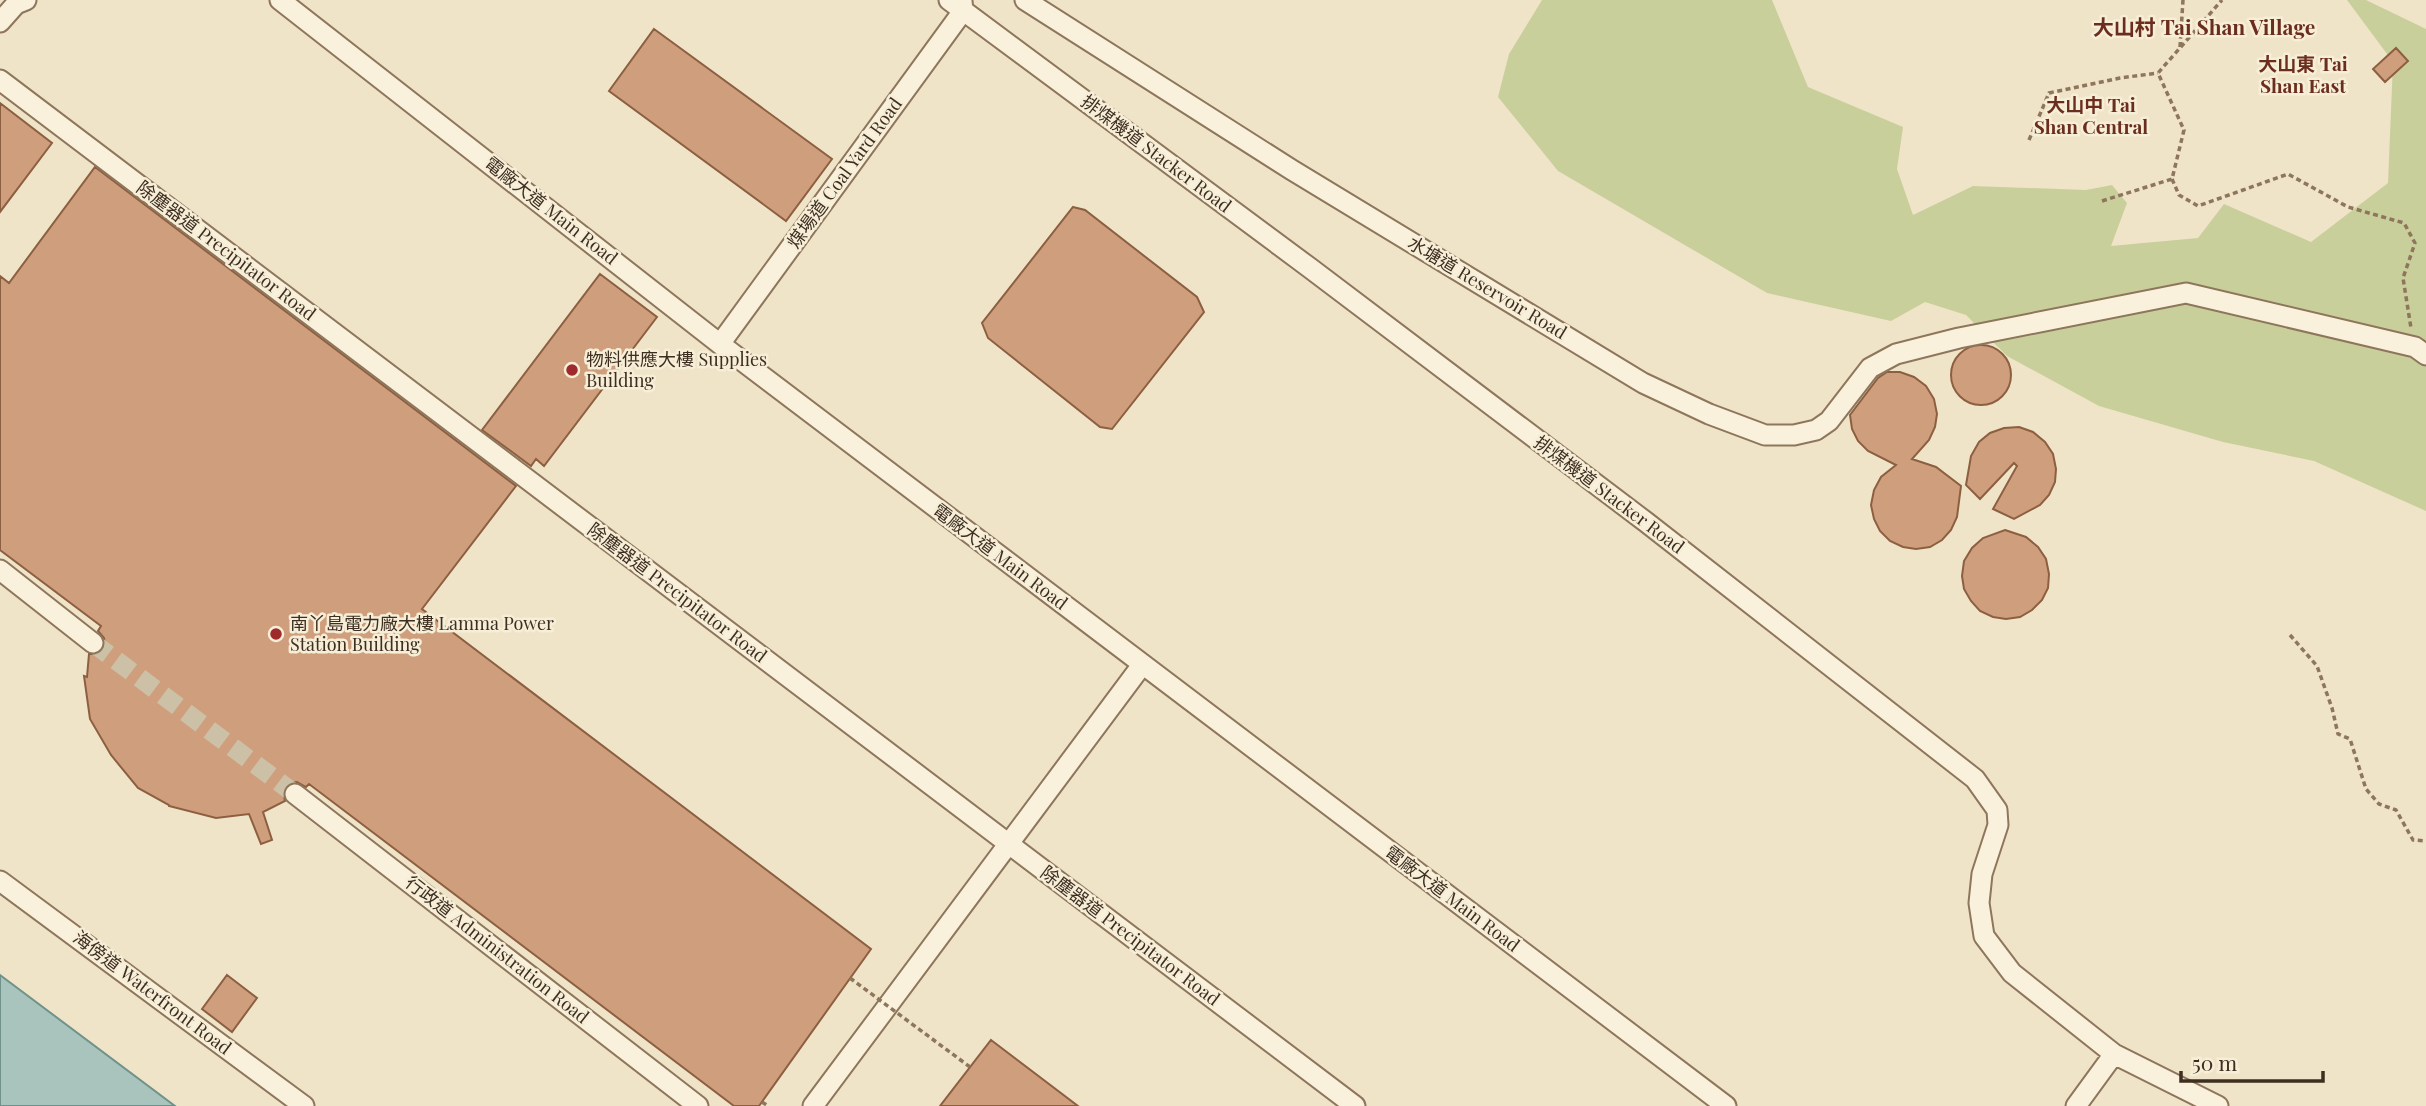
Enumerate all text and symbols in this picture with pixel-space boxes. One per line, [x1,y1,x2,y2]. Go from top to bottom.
district label: 大山村 Tai Shan Village [2093,12,2315,40]
district label: 大山東 Tai Shan East [2258,50,2348,98]
street label: 排煤機道 Stacker Road [1077,89,1237,218]
district label: 大山中 Tai Shan Central [2034,91,2148,139]
street label: 煤場道 Coal Yard Road [781,92,907,253]
street label: 電廠大道 Main Road [480,151,623,270]
street label: 除塵器道 Precipitator Road [132,175,321,326]
street label: 水塘道 Reservoir Road [1404,230,1572,344]
place label: 物料供應大樓 Supplies Building [586,347,767,392]
marker: 物料供應大樓 Supplies Building [564,362,580,378]
street label: 排煤機道 Stacker Road [1530,430,1690,559]
street label: 電廠大道 Main Road [928,498,1073,615]
street label: 除塵器道 Precipitator Road [583,517,772,668]
place label: 南丫島電力廠大樓 Lamma Power Station Building [290,611,554,656]
marker: 南丫島電力廠大樓 Lamma Power Station Building [268,626,284,642]
street label: 電廠大道 Main Road [1380,840,1525,957]
street label: 除塵器道 Precipitator Road [1036,860,1225,1011]
street label: 行政道 Administration Road [401,870,595,1029]
street label: 海傍道 Waterfront Road [69,925,237,1060]
scale bar [2181,1040,2323,1084]
text: 50 m [2192,1048,2238,1076]

